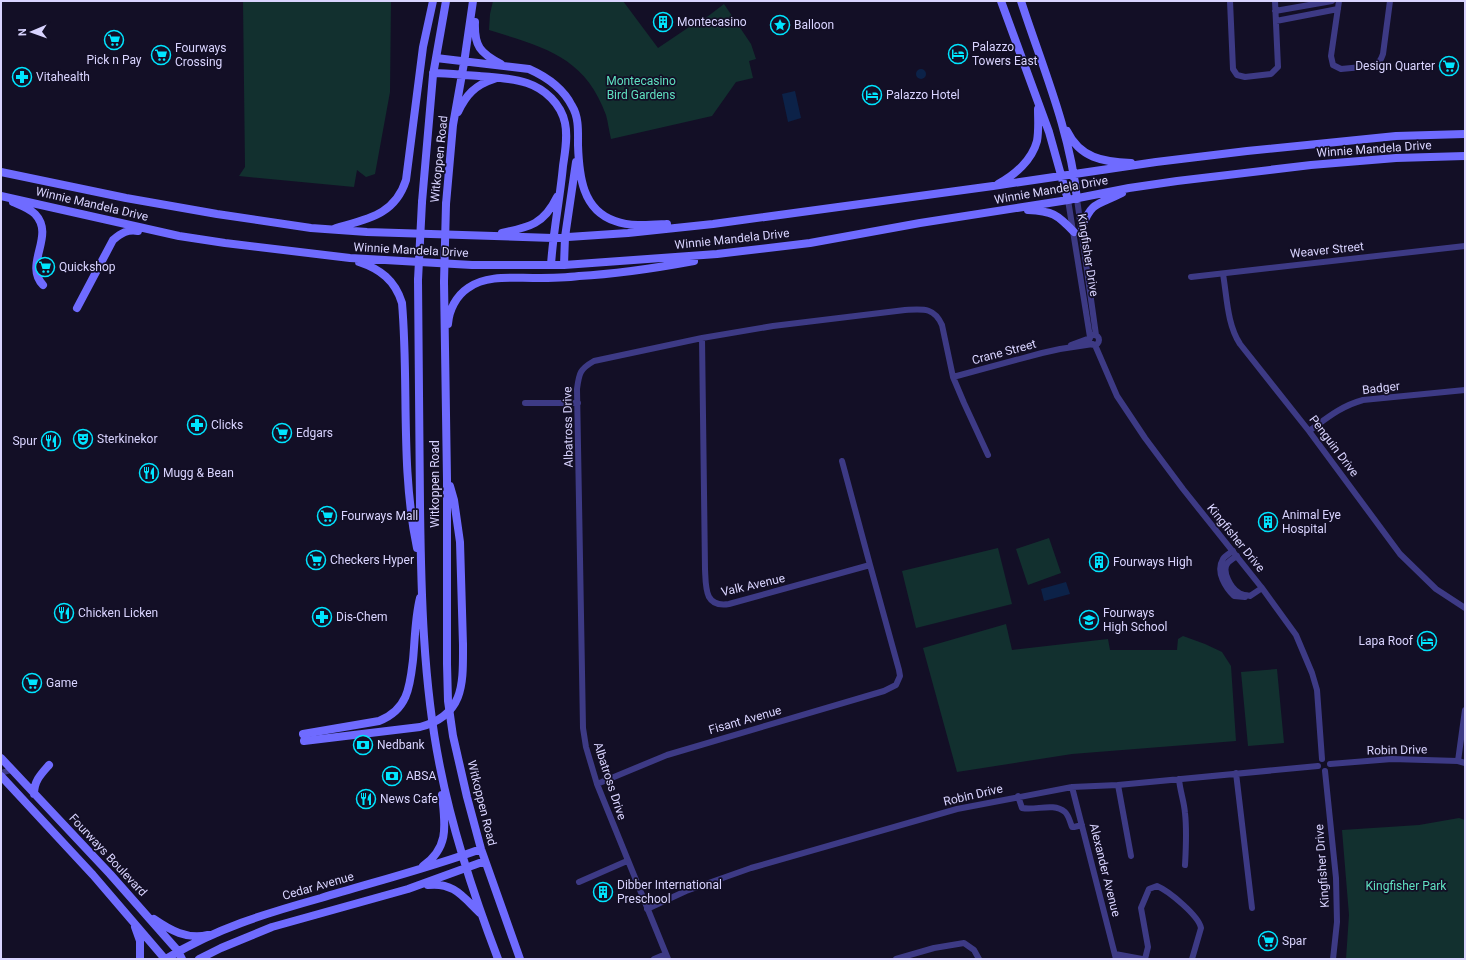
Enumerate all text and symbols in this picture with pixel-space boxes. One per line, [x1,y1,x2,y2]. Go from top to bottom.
building icon: Montecasino [652,11,674,33]
north arrow [12,12,52,52]
place icon: Balloon [769,14,791,36]
place label: Montecasino [677,15,747,29]
place label: Balloon [794,18,834,32]
text: N [16,28,29,36]
supermarket icon: Pick n Pay [103,29,125,51]
place label: Palazzo Towers East [972,40,1038,68]
place label: Fourways Crossing [175,41,226,69]
hotel icon: Palazzo Towers East [947,43,969,65]
supermarket icon: Fourways Crossing [150,44,172,66]
place label: Pick n Pay [86,53,142,67]
supermarket icon: Design Quarter [1438,55,1460,77]
place label: Design Quarter [1355,59,1435,73]
pharmacy icon: Vitahealth [11,66,33,88]
place label: Vitahealth [36,70,90,84]
park label: Montecasino Bird Gardens [606,74,676,102]
hotel icon: Palazzo Hotel [861,84,883,106]
place label: Palazzo Hotel [886,88,960,102]
street label: Witkoppen Road [427,115,451,203]
street label: Winnie Mandela Drive [1316,138,1432,160]
street label: Winnie Mandela Drive [993,173,1109,207]
street label: Winnie Mandela Drive [34,184,150,224]
street label: Kingfisher Drive [1075,213,1101,297]
street label: Winnie Mandela Drive [674,226,790,252]
street label: Weaver Street [1289,239,1365,261]
street label: Winnie Mandela Drive [353,240,469,260]
supermarket icon: Quickshop [34,256,56,278]
place label: Quickshop [59,260,116,274]
street label: Crane Street [970,337,1038,367]
street label: Badger [1361,379,1401,397]
street label: Albatross Drive [560,386,576,468]
street label: Penguin Drive [1306,413,1362,479]
pharmacy icon: Clicks [186,414,208,436]
place label: Clicks [211,418,243,432]
supermarket icon: Edgars [271,422,293,444]
place label: Edgars [296,426,333,440]
theatre icon: Sterkinekor [72,428,94,450]
restaurant icon: Spur [40,430,62,452]
place label: Sterkinekor [97,432,157,446]
place label: Spur [12,434,37,448]
street label: Witkoppen Road [428,440,442,528]
restaurant icon: Mugg & Bean [138,462,160,484]
place label: Mugg & Bean [163,466,234,480]
street label: Kingfisher Drive [1204,501,1268,575]
supermarket icon: Fourways Mall [316,505,338,527]
place label: Animal Eye Hospital [1282,508,1341,536]
place label: Fourways Mall [341,509,418,523]
building icon: Animal Eye Hospital [1257,511,1279,533]
supermarket icon: Checkers Hyper [305,549,327,571]
building icon: Fourways High [1088,551,1110,573]
place label: Checkers Hyper [330,553,414,567]
place label: Fourways High [1113,555,1192,569]
street label: Valk Avenue [720,571,786,599]
restaurant icon: Chicken Licken [53,602,75,624]
place label: Chicken Licken [78,606,158,620]
pharmacy icon: Dis-Chem [311,606,333,628]
place label: Fourways High School [1103,606,1167,634]
school or university icon: Fourways High School [1078,609,1100,631]
place label: Dis-Chem [336,610,388,624]
hotel icon: Lapa Roof [1416,630,1438,652]
place label: Lapa Roof [1359,634,1414,648]
supermarket icon: Game [21,672,43,694]
place label: Game [46,676,78,690]
street label: Fisant Avenue [707,703,783,737]
bank icon: Nedbank [352,734,374,756]
place label: Nedbank [377,738,426,752]
street label: Albatross Drive [591,740,629,822]
street label: Robin Drive [1367,742,1427,758]
street label: Witkoppen Road [465,759,499,847]
bank icon: ABSA [381,765,403,787]
place label: ABSA [406,769,436,783]
street label: Robin Drive [942,781,1004,809]
restaurant icon: News Cafe [355,788,377,810]
place label: News Cafe [380,792,438,806]
street label: Fourways Boulevard [66,811,150,899]
street label: Alexander Avenue [1087,822,1123,918]
street label: Kingfisher Drive [1312,824,1332,908]
street label: Cedar Avenue [281,869,355,903]
place label: Dibber International Preschool [617,878,722,906]
park label: Kingfisher Park [1366,879,1447,893]
building icon: Dibber International Preschool [592,881,614,903]
supermarket icon: Spar [1257,930,1279,952]
place label: Spar [1282,934,1306,948]

